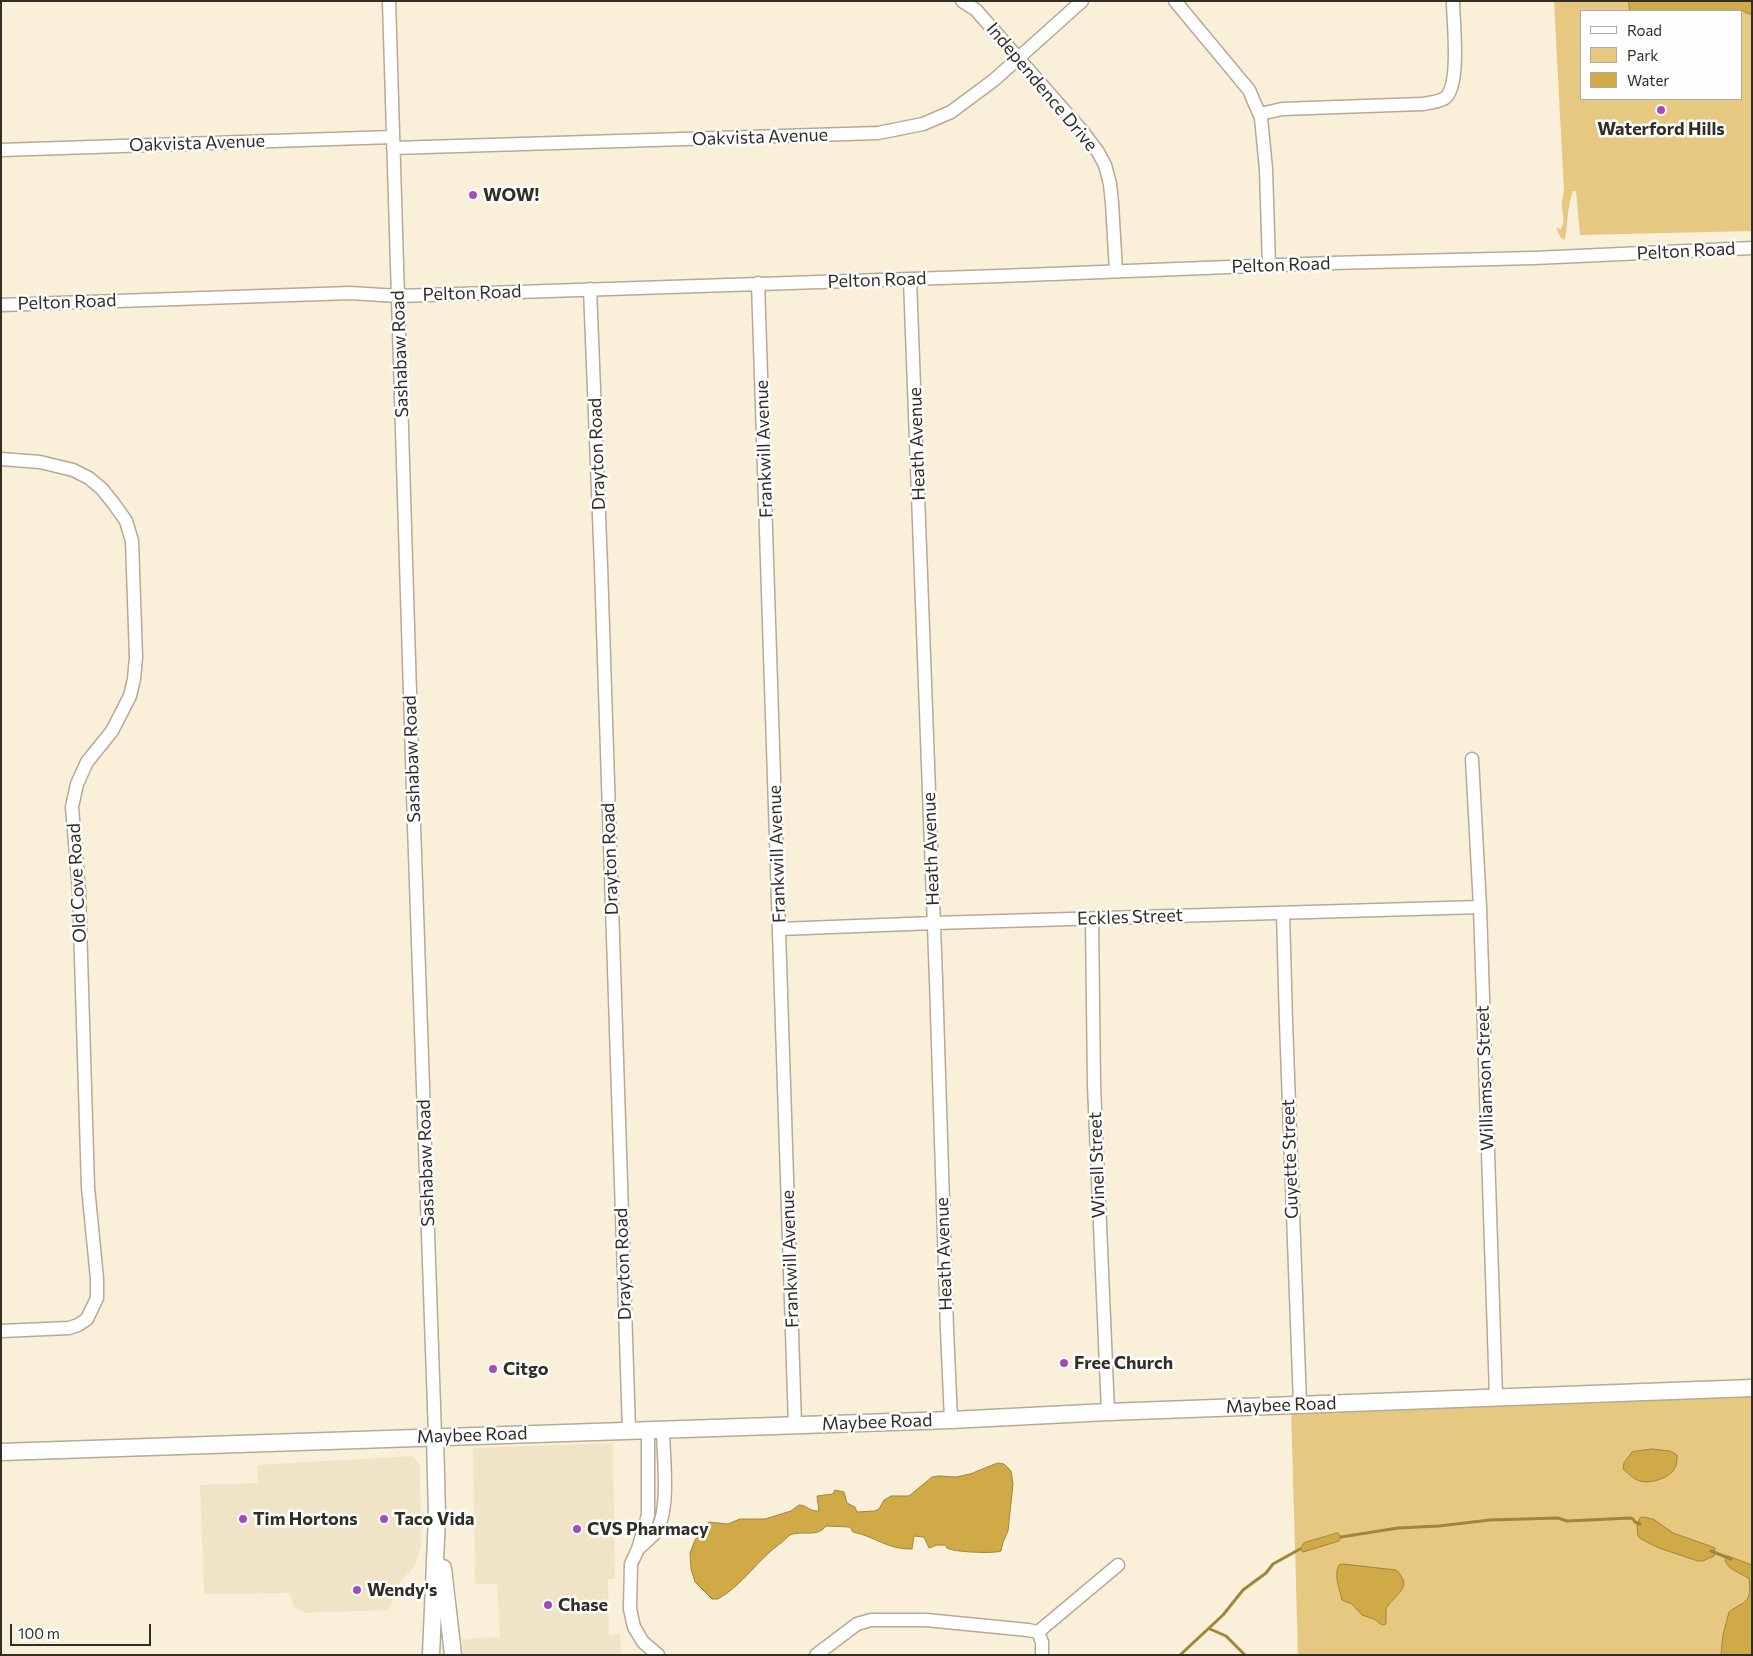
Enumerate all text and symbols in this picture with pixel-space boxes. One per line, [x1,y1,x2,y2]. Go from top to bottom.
legend [1580,10,1743,100]
street label: Independence Drive [982,18,1102,156]
text: Road [1627,21,1662,39]
text: Park [1627,46,1658,64]
text: Water [1627,71,1669,89]
marker: Waterford Hills [1655,104,1667,116]
place label: Waterford Hills [1597,118,1725,140]
street label: Oakvista Avenue [692,124,828,150]
street label: Oakvista Avenue [129,130,265,156]
place label: WOW! [483,184,539,206]
marker: WOW! [467,189,479,201]
street label: Pelton Road [1636,238,1736,264]
street label: Pelton Road [1231,252,1331,278]
street label: Pelton Road [827,267,927,293]
street label: Pelton Road [422,280,522,306]
street label: Pelton Road [17,289,117,315]
street label: Sashabaw Road [387,290,413,418]
street label: Frankwill Avenue [751,380,777,518]
street label: Heath Avenue [904,387,930,501]
street label: Drayton Road [584,397,610,511]
street label: Sashabaw Road [399,695,425,823]
street label: Frankwill Avenue [764,785,790,923]
street label: Heath Avenue [918,792,944,906]
street label: Drayton Road [597,802,623,916]
street label: Old Cove Road [63,823,91,943]
street label: Eckles Street [1077,904,1183,930]
street label: Williamson Street [1472,1005,1498,1151]
street label: Sashabaw Road [413,1099,439,1227]
street label: Guyette Street [1277,1099,1303,1219]
street label: Winell Street [1084,1112,1110,1218]
street label: Frankwill Avenue [777,1190,803,1328]
street label: Heath Avenue [931,1197,957,1311]
street label: Drayton Road [610,1207,636,1321]
place label: Free Church [1074,1352,1173,1374]
marker: Free Church [1058,1357,1070,1369]
place label: Citgo [503,1358,548,1380]
marker: Citgo [487,1363,499,1375]
street label: Maybee Road [1225,1392,1337,1418]
street label: Maybee Road [821,1409,933,1435]
street label: Maybee Road [416,1422,528,1448]
place label: Tim Hortons [253,1508,358,1530]
place label: Taco Vida [394,1508,475,1530]
marker: Tim Hortons [237,1513,249,1525]
marker: Taco Vida [378,1513,390,1525]
place label: CVS Pharmacy [587,1518,709,1540]
marker: CVS Pharmacy [571,1523,583,1535]
place label: Wendy's [367,1579,437,1601]
marker: Wendy's [351,1584,363,1596]
place label: Chase [558,1594,608,1616]
marker: Chase [542,1599,554,1611]
scale bar [12,1614,154,1646]
text: 100 m [18,1624,60,1642]

